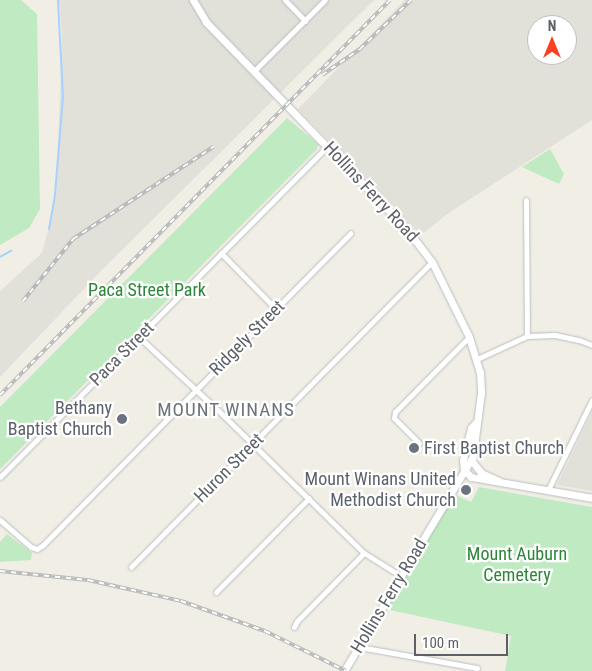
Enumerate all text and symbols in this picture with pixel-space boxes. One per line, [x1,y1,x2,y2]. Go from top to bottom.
north arrow [527,15,577,65]
text: N [548,18,556,34]
street label: Hollins Ferry Road [319,137,423,247]
park label: Paca Street Park [88,279,206,301]
street label: Ridgely Street [205,296,289,380]
street label: Paca Street [85,317,159,391]
place label: Bethany Baptist Church [8,398,112,440]
district label: MOUNT WINANS [156,399,296,421]
marker: Bethany Baptist Church [116,413,128,425]
street label: Huron Street [190,429,268,507]
place label: First Baptist Church [424,437,564,459]
marker: First Baptist Church [408,442,420,454]
place label: Mount Winans United Methodist Church [305,469,456,512]
marker: Mount Winans United Methodist Church [460,484,472,496]
street label: Hollins Ferry Road [346,535,432,657]
park label: Mount Auburn Cemetery [467,544,567,586]
scale bar [417,624,511,656]
text: 100 m [422,634,459,652]

